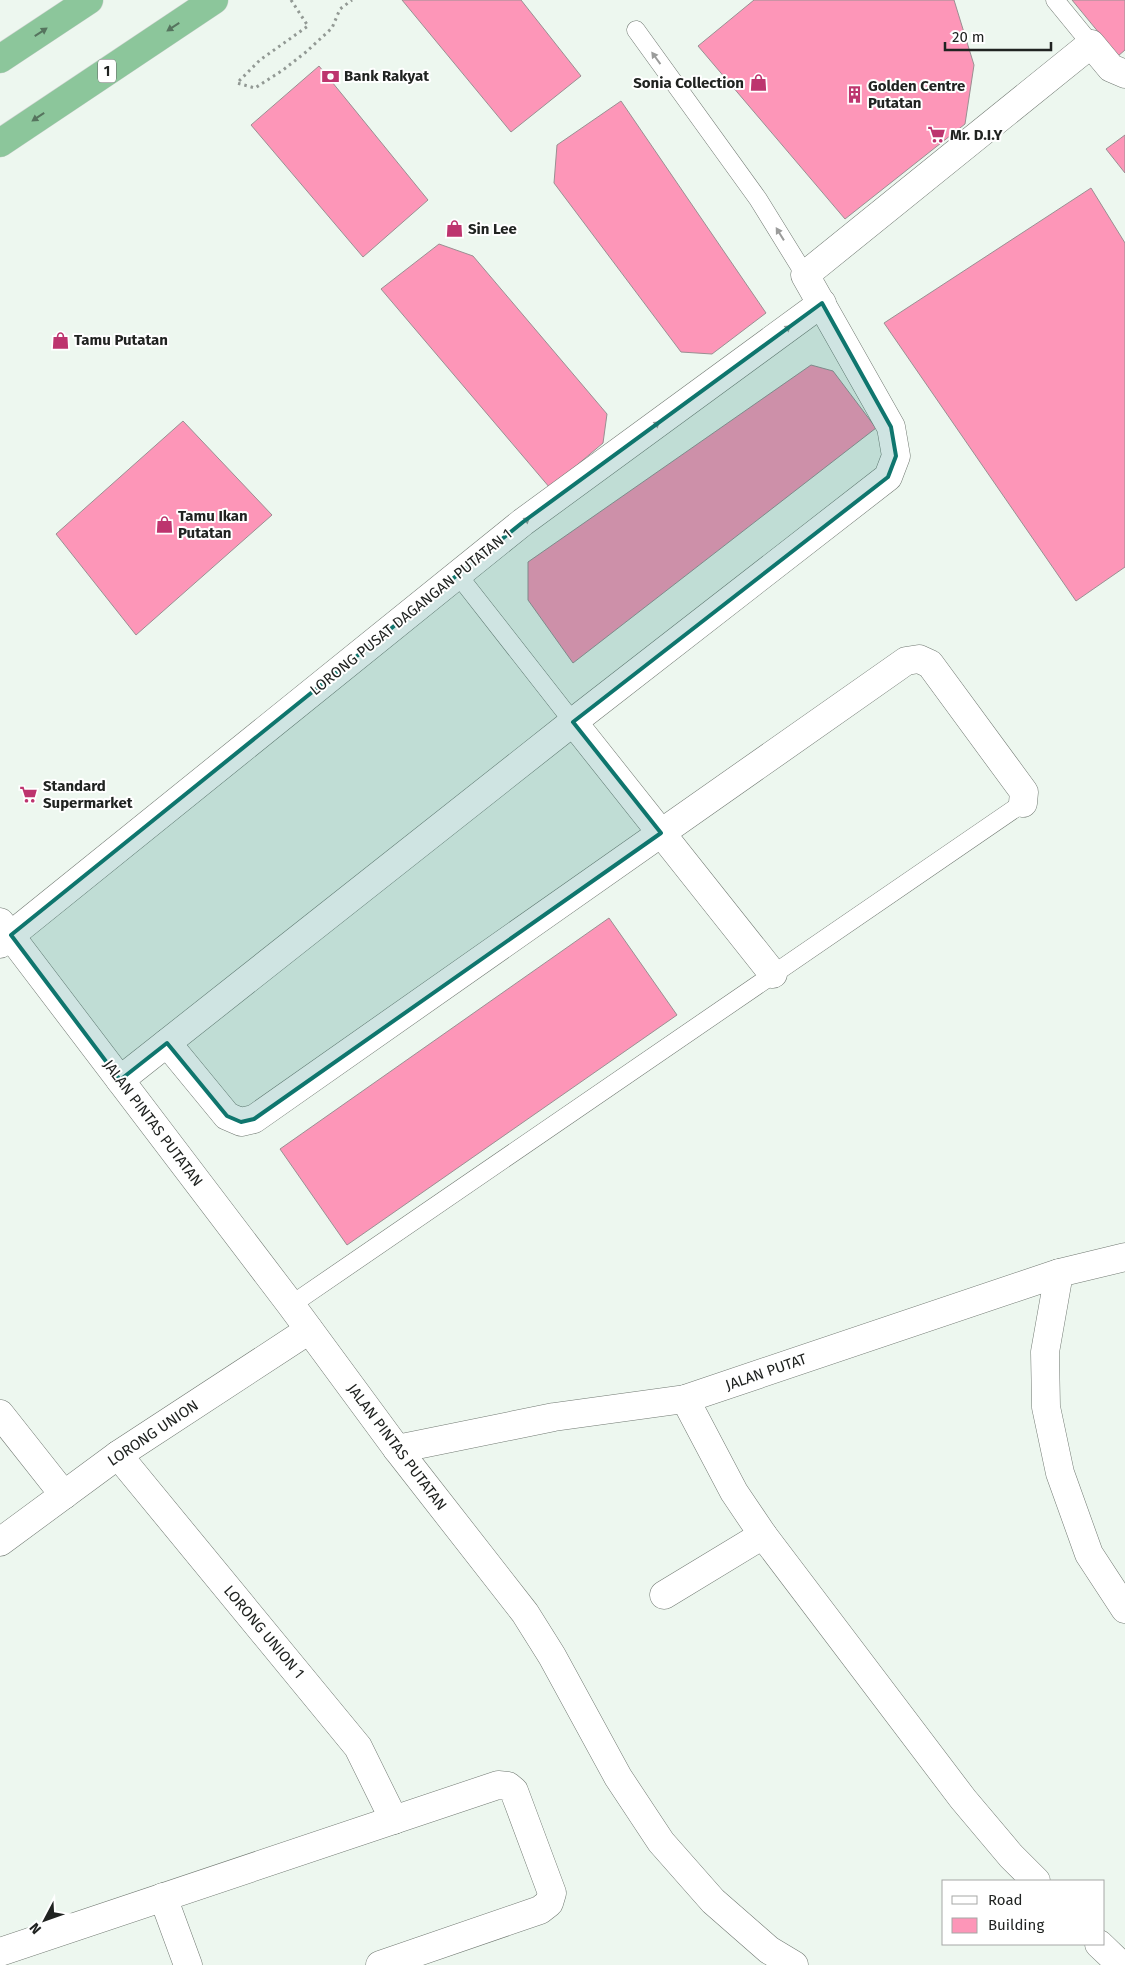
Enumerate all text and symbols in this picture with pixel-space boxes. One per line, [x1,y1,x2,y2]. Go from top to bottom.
scale bar [945,20,1051,52]
one-way arrow [167,22,180,31]
one-way arrow [34,27,47,37]
text: 20 m [952,28,985,46]
one-way arrow [651,51,661,65]
road number: 1 [98,59,116,82]
bank icon: Bank Rakyat [320,66,340,86]
place label: Bank Rakyat [344,67,429,85]
shop icon: Sonia Collection [748,73,768,93]
place label: Sonia Collection [633,74,744,92]
place label: Golden Centre Putatan [868,77,965,112]
building icon: Golden Centre Putatan [844,85,864,105]
one-way arrow [32,112,45,122]
supermarket icon: Mr. D.I.Y [926,125,946,145]
place label: Mr. D.I.Y [950,126,1003,144]
shop icon: Sin Lee [444,219,464,239]
place label: Sin Lee [468,220,517,238]
one-way arrow [775,227,784,240]
one-way arrow [778,324,791,335]
shop icon: Tamu Putatan [50,330,70,350]
place label: Tamu Putatan [74,331,168,349]
one-way arrow [647,421,661,431]
place label: Tamu Ikan Putatan [178,507,248,542]
shop icon: Tamu Ikan Putatan [154,515,174,535]
one-way arrow [517,517,530,527]
street label: LORONG PUSAT DAGANGAN PUTATAN 1 [306,525,516,699]
place label: Standard Supermarket [43,777,133,812]
supermarket icon: Standard Supermarket [19,785,39,805]
street label: JALAN PINTAS PUTATAN [99,1056,207,1190]
street label: JALAN PUTAT [723,1350,809,1394]
street label: JALAN PINTAS PUTATAN [343,1380,451,1514]
street label: LORONG UNION [104,1396,202,1470]
street label: LORONG UNION 1 [220,1582,308,1682]
legend [942,1880,1105,1945]
text: Road [988,1891,1023,1909]
north arrow [20,1895,70,1945]
text: Building [988,1916,1044,1934]
text: N [26,1919,45,1937]

